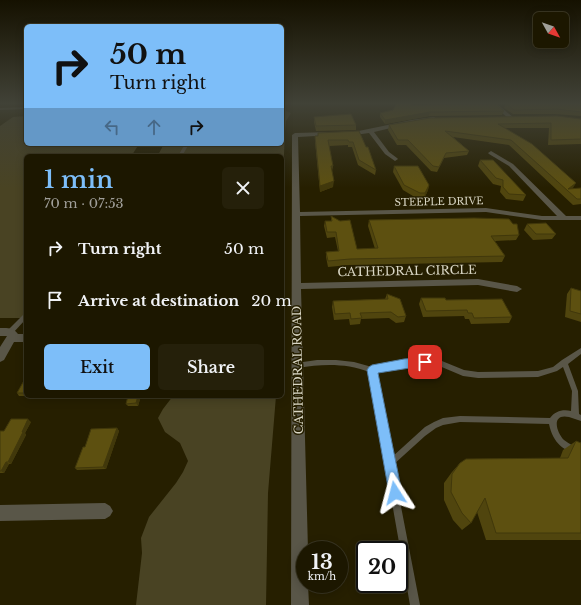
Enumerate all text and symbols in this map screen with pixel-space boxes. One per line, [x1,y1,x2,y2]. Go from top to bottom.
north arrow [533,12,569,48]
map controls [533,12,569,48]
text: 50 m [110,37,186,72]
icon: right [44,40,96,92]
text: Turn right [110,72,206,94]
icon: left [101,116,123,138]
icon: ahead [143,116,165,138]
icon: right [185,116,207,138]
text: 1 min [44,165,113,194]
button: close [222,167,264,209]
street label: STEEPLE DRIVE [394,194,484,209]
text: 70 m · 07:53 [44,195,124,212]
icon: right [44,237,66,259]
text: Turn right [78,239,161,258]
text: 50 m [224,239,264,258]
street label: CATHEDRAL CIRCLE [337,262,477,279]
icon: arrive [44,289,66,311]
text: Arrive at destination [78,291,239,310]
text: 20 m [251,291,292,310]
street label: CATHEDRAL ROAD [289,306,306,434]
button: Exit [44,344,150,390]
button: Share [158,344,264,390]
pin [408,345,442,379]
icon: arrive [414,351,436,373]
position arrow [374,472,416,514]
speed limit sign: 20 [356,541,408,593]
text: 13 [311,550,333,574]
text: km/h [308,570,336,583]

